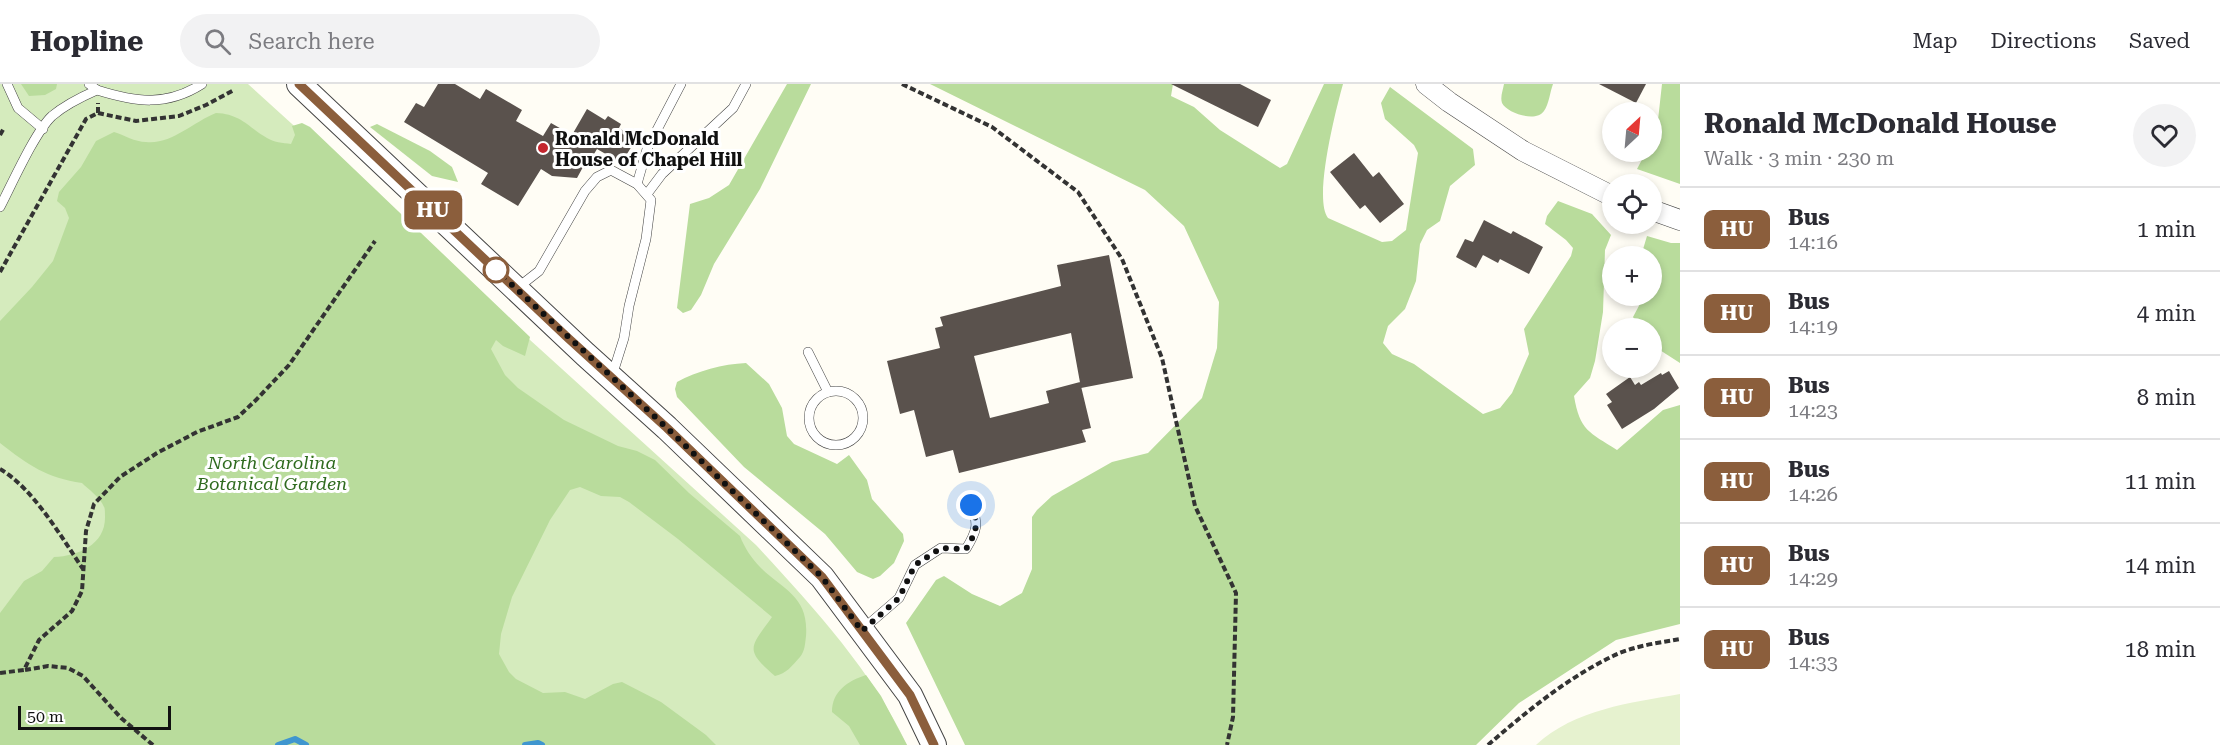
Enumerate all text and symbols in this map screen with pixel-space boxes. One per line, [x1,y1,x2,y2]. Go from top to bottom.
search box [180,14,600,68]
text: Hopline [30,25,144,58]
icon: search [201,25,234,58]
text: Search here [249,29,375,54]
text: Map [1913,29,1957,53]
text: Directions [1990,29,2096,53]
text: Saved [2129,29,2190,53]
north arrow [1602,102,1662,162]
map controls [1602,102,1662,378]
button: heart [2133,104,2196,167]
text: Ronald McDonald House [1704,107,2057,140]
place label: Ronald McDonald House of Chapel Hill [555,128,743,170]
marker: Ronald McDonald House of Chapel Hill [536,141,550,155]
text: Walk · 3 min · 230 m [1704,146,1894,170]
button: locate [1602,174,1662,234]
line badge: HU [406,190,460,230]
text: HU [416,198,450,222]
text: Bus [1788,205,1830,230]
text: HU [1720,217,1754,241]
text: 1 min [2137,217,2196,242]
text: 14:16 [1788,230,1838,254]
button: + [1602,246,1662,306]
unlabelled marker [483,257,509,283]
text: Bus [1788,289,1830,314]
text: HU [1720,301,1754,325]
text: 4 min [2137,301,2196,326]
text: 14:19 [1788,314,1838,338]
button: − [1602,318,1662,378]
text: Bus [1788,373,1830,398]
text: HU [1720,385,1754,409]
text: 8 min [2137,385,2196,410]
text: 14:23 [1788,398,1838,422]
park label: North Carolina Botanical Garden [196,452,347,494]
text: Bus [1788,457,1830,482]
text: HU [1720,469,1754,493]
text: 11 min [2125,469,2196,494]
text: 14:26 [1788,482,1838,506]
your location [956,490,986,520]
text: Bus [1788,541,1830,566]
text: HU [1720,553,1754,577]
text: 14 min [2125,553,2196,578]
text: 14:29 [1788,566,1838,590]
text: Bus [1788,625,1830,650]
text: HU [1720,637,1754,661]
text: 18 min [2125,637,2196,662]
text: 14:33 [1788,650,1838,674]
scale bar [18,703,171,730]
text: 50 m [27,707,64,726]

